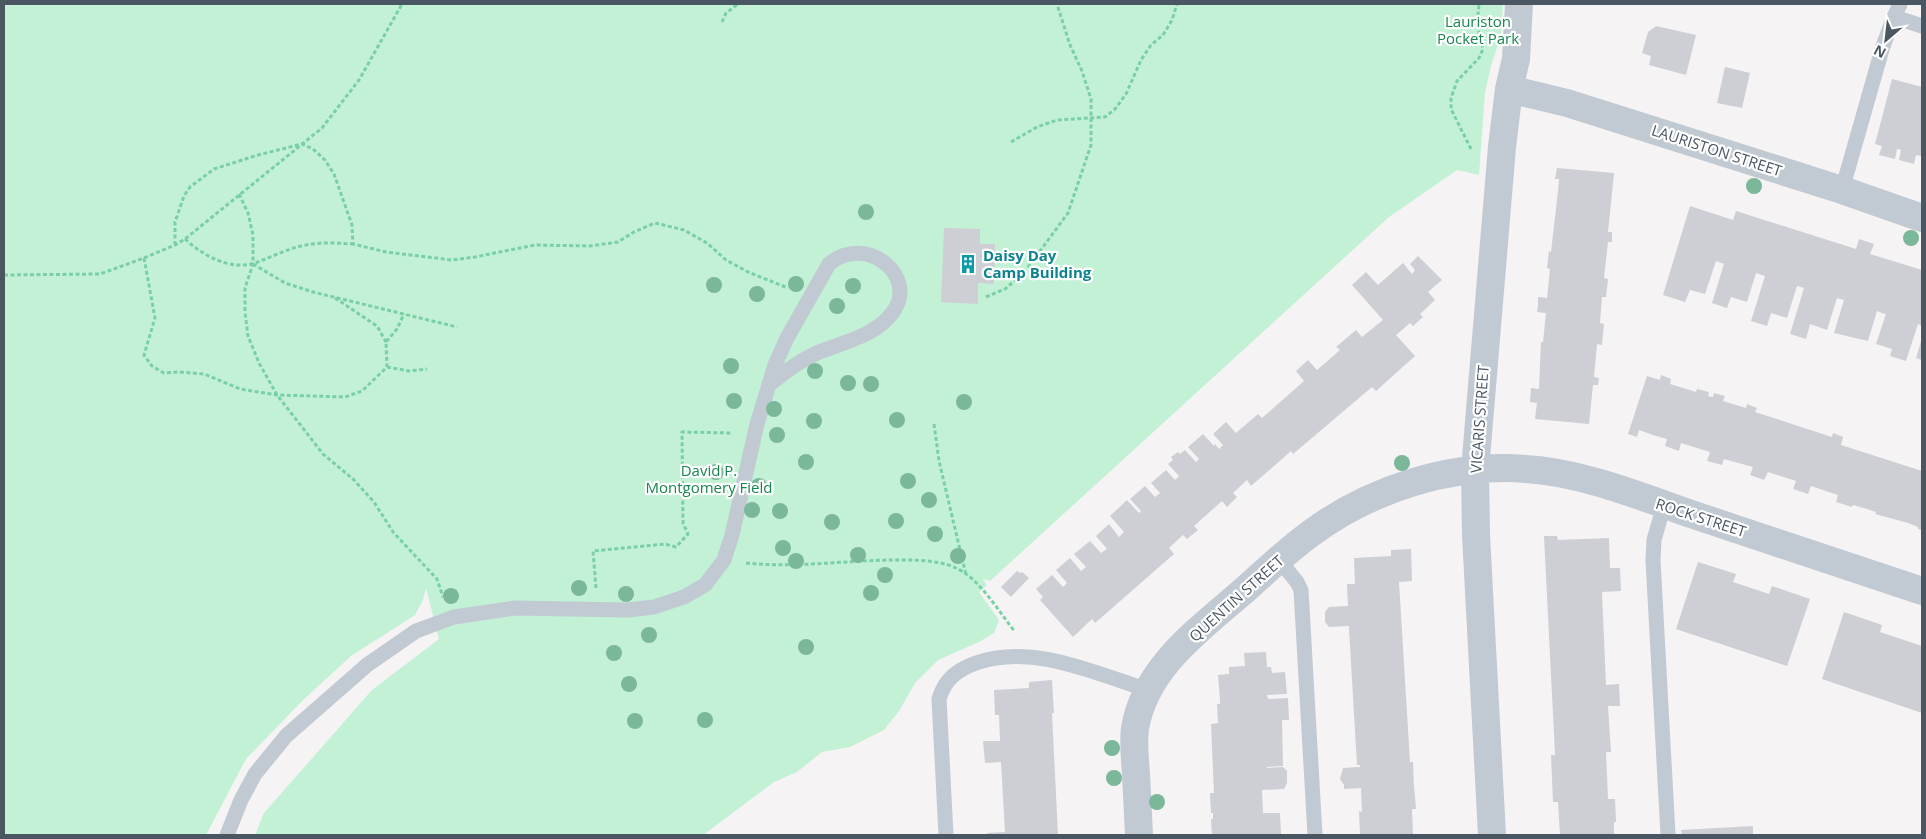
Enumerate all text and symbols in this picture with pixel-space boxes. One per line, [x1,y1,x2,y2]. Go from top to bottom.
park label: Lauriston Pocket Park [1437,11,1519,48]
north arrow [1861,15,1911,65]
text: N [1870,41,1889,63]
street label: LAURISTON STREET [1649,120,1785,181]
place label: Daisy Day Camp Building [983,245,1092,282]
building icon: Daisy Day Camp Building [957,253,979,275]
street label: VICARIS STREET [1465,364,1493,474]
park label: David P. Montgomery Field [646,460,773,497]
street label: ROCK STREET [1653,493,1750,541]
street label: QUENTIN STREET [1185,550,1288,646]

